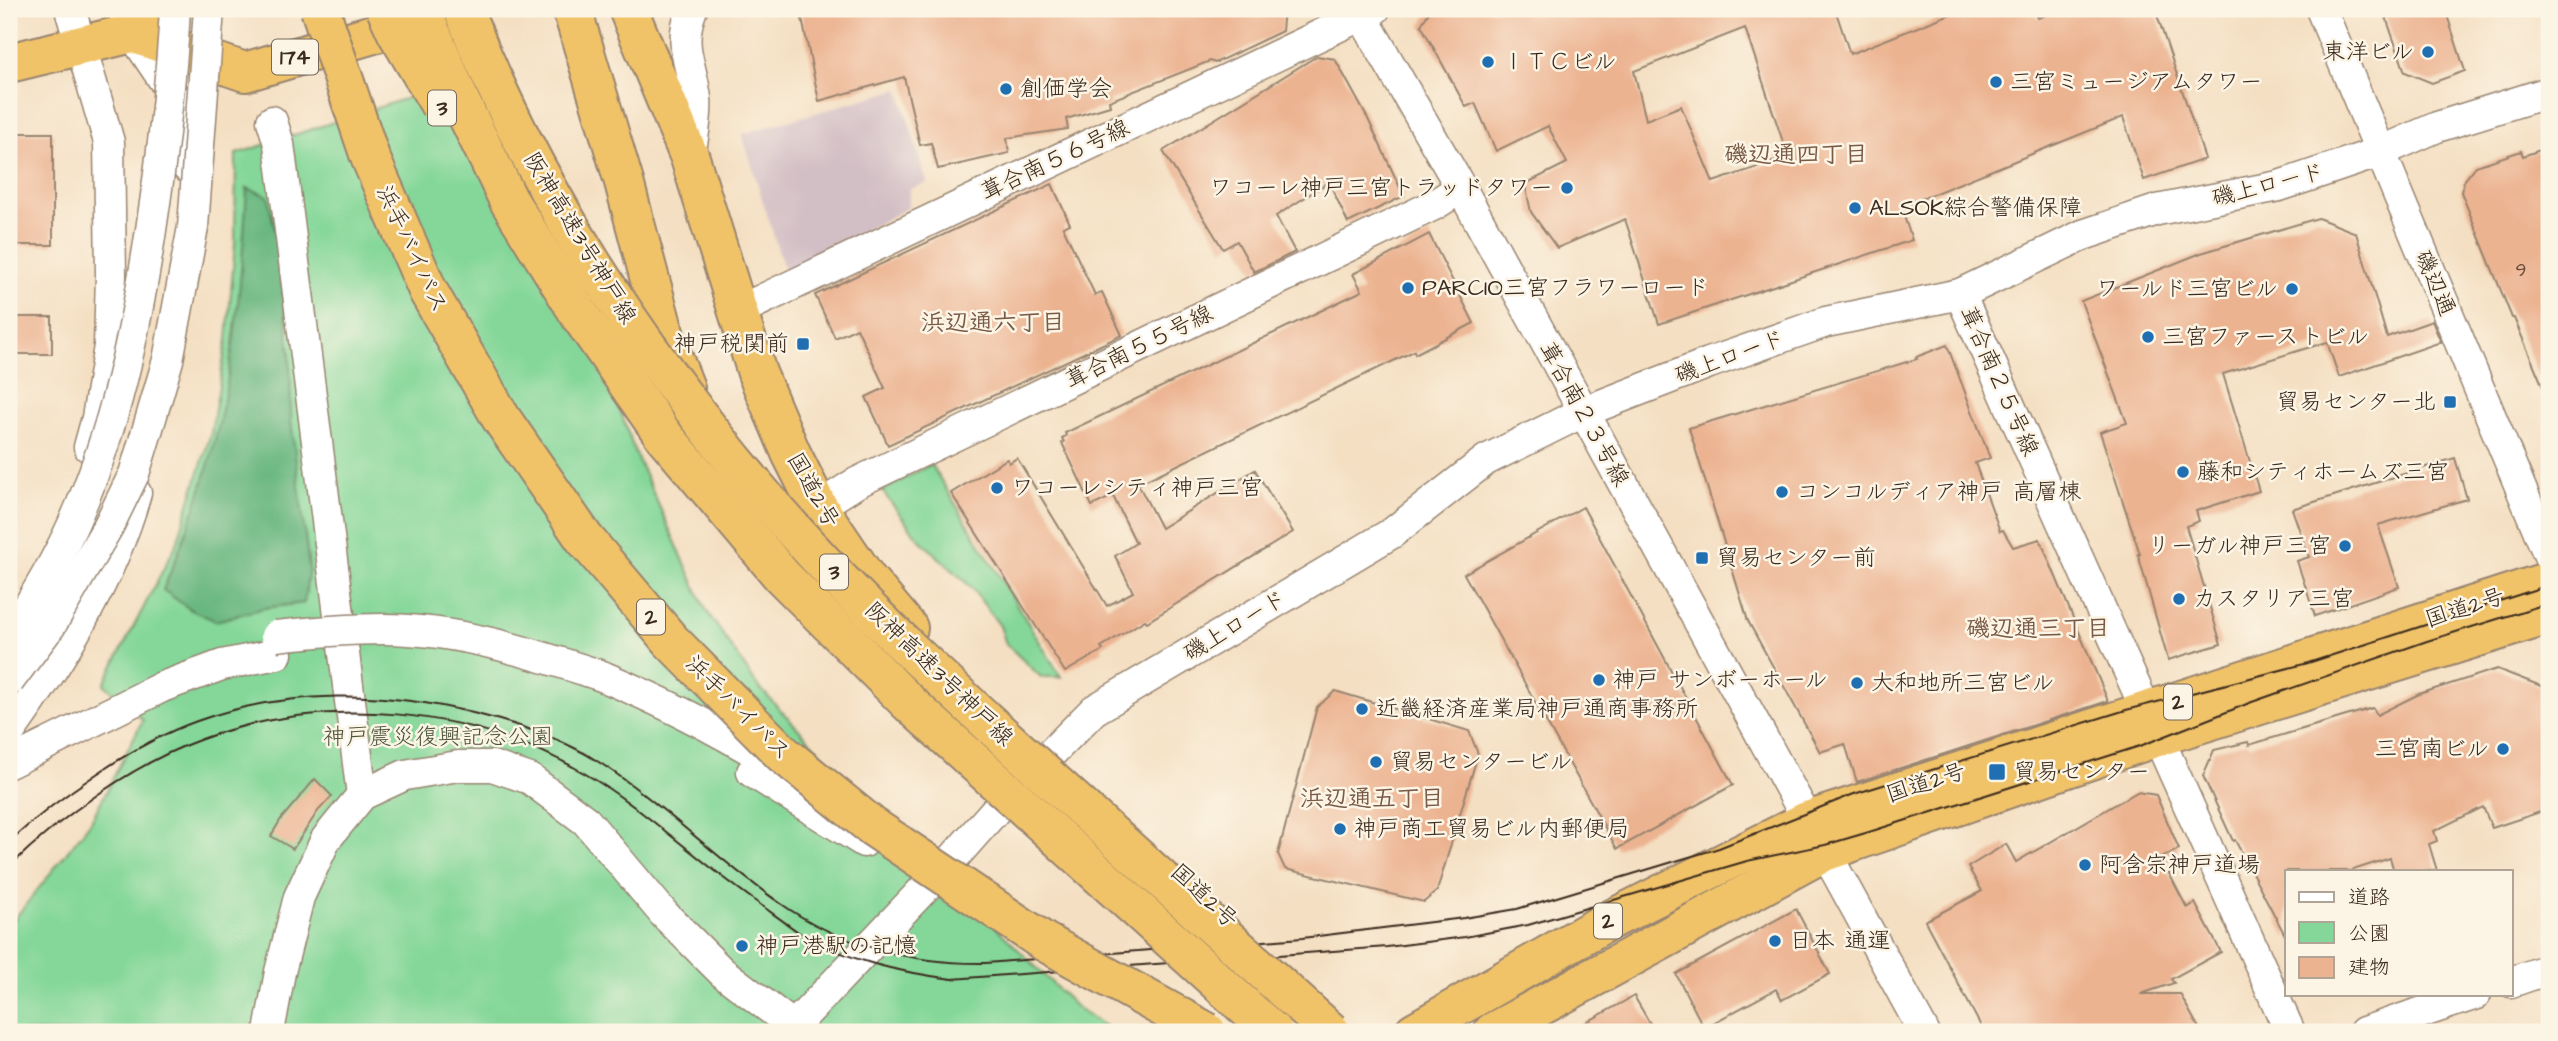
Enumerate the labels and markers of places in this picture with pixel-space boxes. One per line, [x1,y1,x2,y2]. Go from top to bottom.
place label: 東洋ビル [2322,36,2414,68]
marker: 東洋ビル [2420,44,2436,60]
place label: ＩＴＣビル [1502,46,1617,78]
marker: ＩＴＣビル [1480,54,1496,70]
place label: 三宮ミュージアムタワー [2010,66,2263,98]
place label: 創価学会 [1020,73,1112,105]
marker: 三宮ミュージアムタワー [1988,74,2004,90]
marker: 創価学会 [998,81,1014,97]
place label: ワコーレ神戸三宮トラッドタワー [1209,172,1553,204]
marker: ワコーレ神戸三宮トラッドタワー [1559,180,1575,196]
place label: ALSOK綜合警備保障 [1869,192,2082,224]
marker: ALSOK綜合警備保障 [1847,200,1863,216]
place label: PARCIO三宮フラワーロード [1422,272,1709,304]
place label: ワールド三宮ビル [2096,273,2278,305]
marker: PARCIO三宮フラワーロード [1400,280,1416,296]
marker: ワールド三宮ビル [2284,281,2300,297]
place label: 三宮ファーストビル [2162,321,2369,353]
place label: 神戸税関前 [674,328,789,360]
marker: 三宮ファーストビル [2140,329,2156,345]
marker: 神戸税関前 [795,336,811,352]
place label: 貿易センター北 [2276,386,2436,418]
marker: 貿易センター北 [2442,394,2458,410]
place label: 藤和シティホームズ三宮 [2197,456,2449,488]
marker: 藤和シティホームズ三宮 [2175,464,2191,480]
place label: ワコーレシティ神戸三宮 [1011,472,1263,504]
place label: コンコルディア神戸 高層棟 [1796,476,2081,508]
marker: ワコーレシティ神戸三宮 [989,480,1005,496]
marker: コンコルディア神戸 高層棟 [1774,484,1790,500]
place label: リーガル神戸三宮 [2147,530,2331,562]
marker: リーガル神戸三宮 [2337,538,2353,554]
place label: 貿易センター前 [1716,542,1876,574]
marker: 貿易センター前 [1694,550,1710,566]
place label: カスタリア三宮 [2193,583,2354,615]
marker: カスタリア三宮 [2171,591,2187,607]
place label: 神戸 サンボーホール [1613,664,1828,696]
place label: 大和地所三宮ビル [1871,667,2055,699]
marker: 神戸 サンボーホール [1591,672,1607,688]
marker: 大和地所三宮ビル [1849,675,1865,691]
place label: 近畿経済産業局神戸通商事務所 [1376,693,1698,725]
marker: 近畿経済産業局神戸通商事務所 [1354,701,1370,717]
place label: 三宮南ビル [2374,733,2489,765]
marker: 三宮南ビル [2495,741,2511,757]
place label: 貿易センタービル [1390,746,1573,778]
marker: 貿易センタービル [1368,754,1384,770]
place label: 貿易センター [2013,756,2150,788]
marker: 貿易センター [1987,762,2007,782]
place label: 神戸商工貿易ビル内郵便局 [1354,813,1630,845]
marker: 神戸商工貿易ビル内郵便局 [1332,821,1348,837]
place label: 阿含宗神戸道場 [2099,849,2260,881]
marker: 阿含宗神戸道場 [2077,857,2093,873]
place label: 日本 通運 [1789,925,1890,957]
place label: 神戸港駅の記憶 [756,930,917,962]
marker: 日本 通運 [1767,933,1783,949]
marker: 神戸港駅の記憶 [734,938,750,954]

